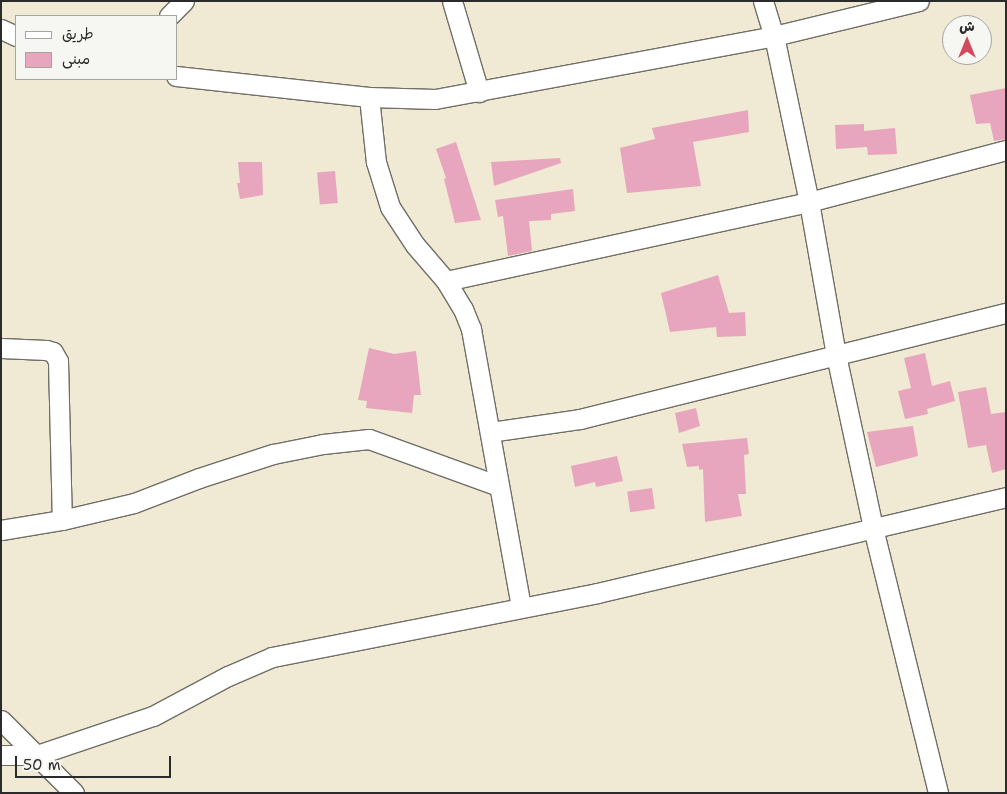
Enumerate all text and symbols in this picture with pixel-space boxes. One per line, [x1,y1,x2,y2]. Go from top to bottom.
legend [15,15,178,80]
north arrow [942,15,992,65]
text: ش [959,17,975,35]
text: طريق [62,24,94,44]
text: مبنى [62,49,90,69]
scale bar [18,746,174,778]
text: 50 m [23,755,61,775]

